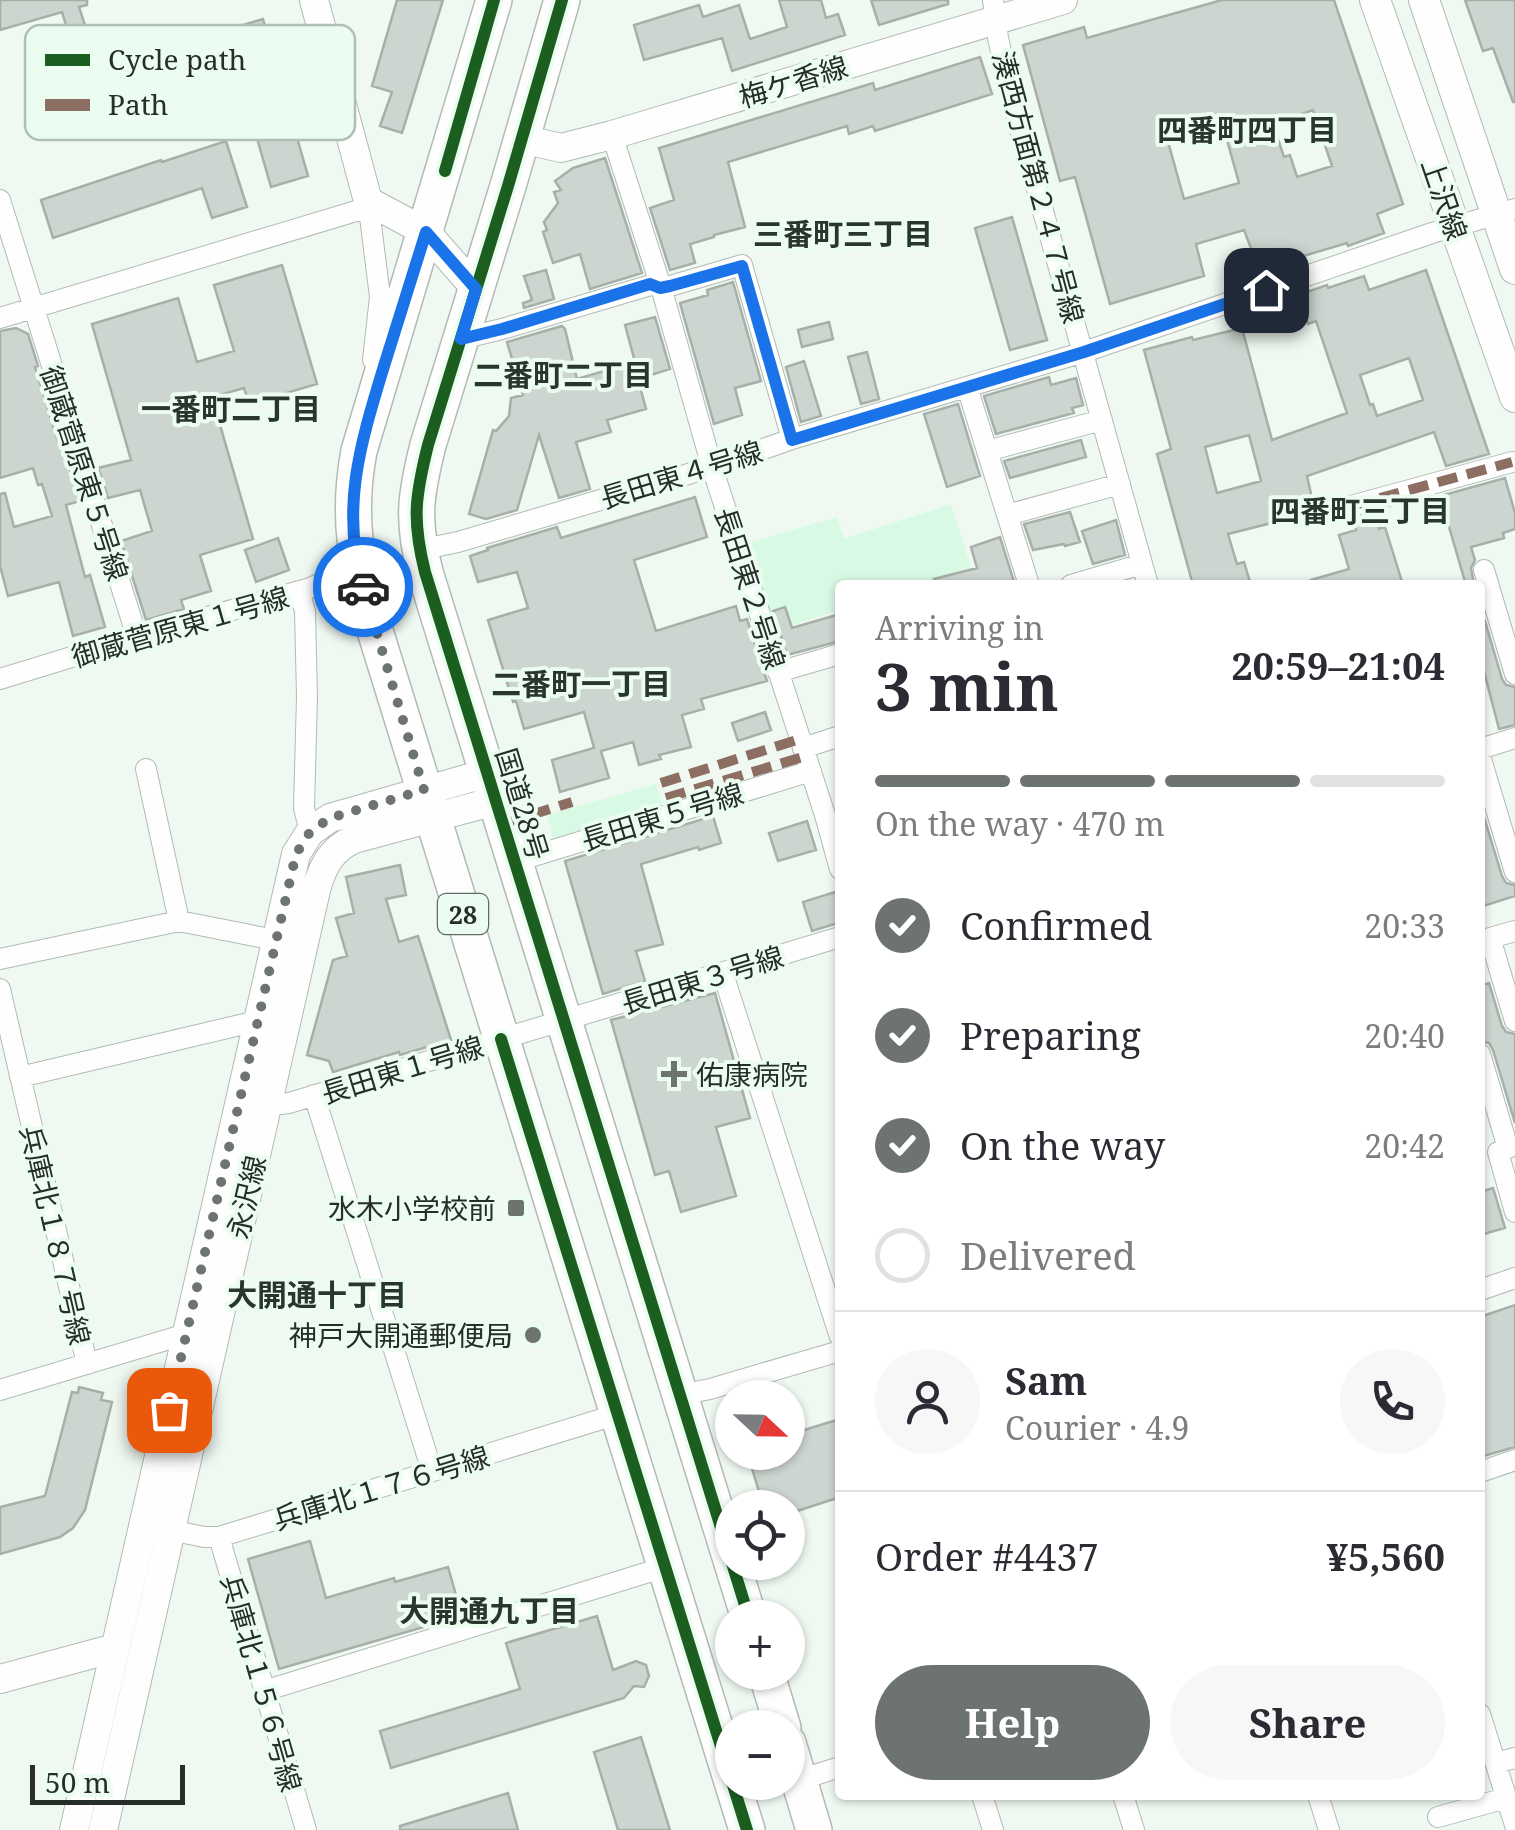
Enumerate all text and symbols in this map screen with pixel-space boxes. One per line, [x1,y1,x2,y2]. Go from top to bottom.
legend [25,25,355,140]
text: Cycle path [108,40,246,78]
street label: 梅ケ香線 [734,46,852,116]
street label: 湊西方面第２４７号線 [984,47,1094,327]
text: Path [108,85,168,123]
district label: 四番町四丁目 [1157,109,1337,150]
street label: 上沢線 [1413,153,1477,245]
district label: 三番町三丁目 [753,213,933,254]
pin [1224,248,1309,333]
icon: home [1239,263,1294,318]
district label: 二番町二丁目 [473,354,653,395]
street label: 御蔵菅原東５号線 [32,361,138,585]
district label: 一番町二丁目 [141,388,321,429]
street label: 長田東４号線 [595,431,767,517]
district label: 四番町三丁目 [1270,490,1450,531]
street label: 長田東２号線 [707,502,795,674]
courier [313,537,413,637]
icon: car [336,560,391,615]
street label: 御蔵菅原東１号線 [67,577,293,675]
text: Arriving in [875,606,1044,649]
text: 20:59–21:04 [1231,639,1445,691]
text: 3 min [875,642,1059,730]
district label: 二番町一丁目 [491,663,671,704]
street label: 国道28号 [488,743,558,865]
street label: 長田東５号線 [576,773,748,859]
text: On the way · 470 m [875,802,1165,845]
road number: 28 [438,894,488,934]
icon: check [875,898,930,953]
text: Confirmed [960,899,1152,951]
text: 20:33 [1364,904,1445,947]
street label: 長田東３号線 [616,936,788,1022]
icon: check [875,1008,930,1063]
text: Preparing [960,1009,1141,1061]
text: 20:40 [1364,1014,1445,1057]
street label: 長田東１号線 [316,1026,488,1112]
place label: 佑康病院 [696,1055,808,1093]
marker: 佑康病院 [661,1061,687,1087]
icon: check [875,1118,930,1173]
text: On the way [960,1119,1165,1171]
street label: 兵庫北１８７号線 [12,1122,100,1348]
text: 20:42 [1364,1124,1445,1167]
street label: 永沢線 [218,1152,274,1242]
place label: 水木小学校前 [328,1189,496,1227]
marker: 水木小学校前 [505,1197,527,1219]
text: Delivered [960,1229,1136,1281]
district label: 大開通十丁目 [227,1274,407,1315]
place label: 神戸大開通郵便局 [289,1316,513,1354]
marker: 神戸大開通郵便局 [522,1324,544,1346]
button: person [875,1349,980,1454]
button: phone [1340,1349,1445,1454]
text: Sam [1005,1354,1087,1406]
pin [127,1368,212,1453]
north arrow [715,1380,805,1470]
map controls [715,1380,805,1800]
icon: bag [142,1383,197,1438]
text: Courier · 4.9 [1005,1406,1189,1449]
street label: 兵庫北１７６号線 [268,1436,494,1538]
button: locate [715,1490,805,1580]
text: Order #4437 [875,1530,1099,1582]
text: ¥5,560 [1326,1530,1445,1582]
street label: 兵庫北１５６号線 [213,1570,311,1796]
district label: 大開通九丁目 [399,1590,579,1631]
button: + [715,1600,805,1690]
button: Help [875,1665,1150,1780]
button: Share [1170,1665,1445,1780]
button: − [715,1710,805,1800]
scale bar [30,1760,185,1804]
text: 50 m [45,1763,110,1801]

